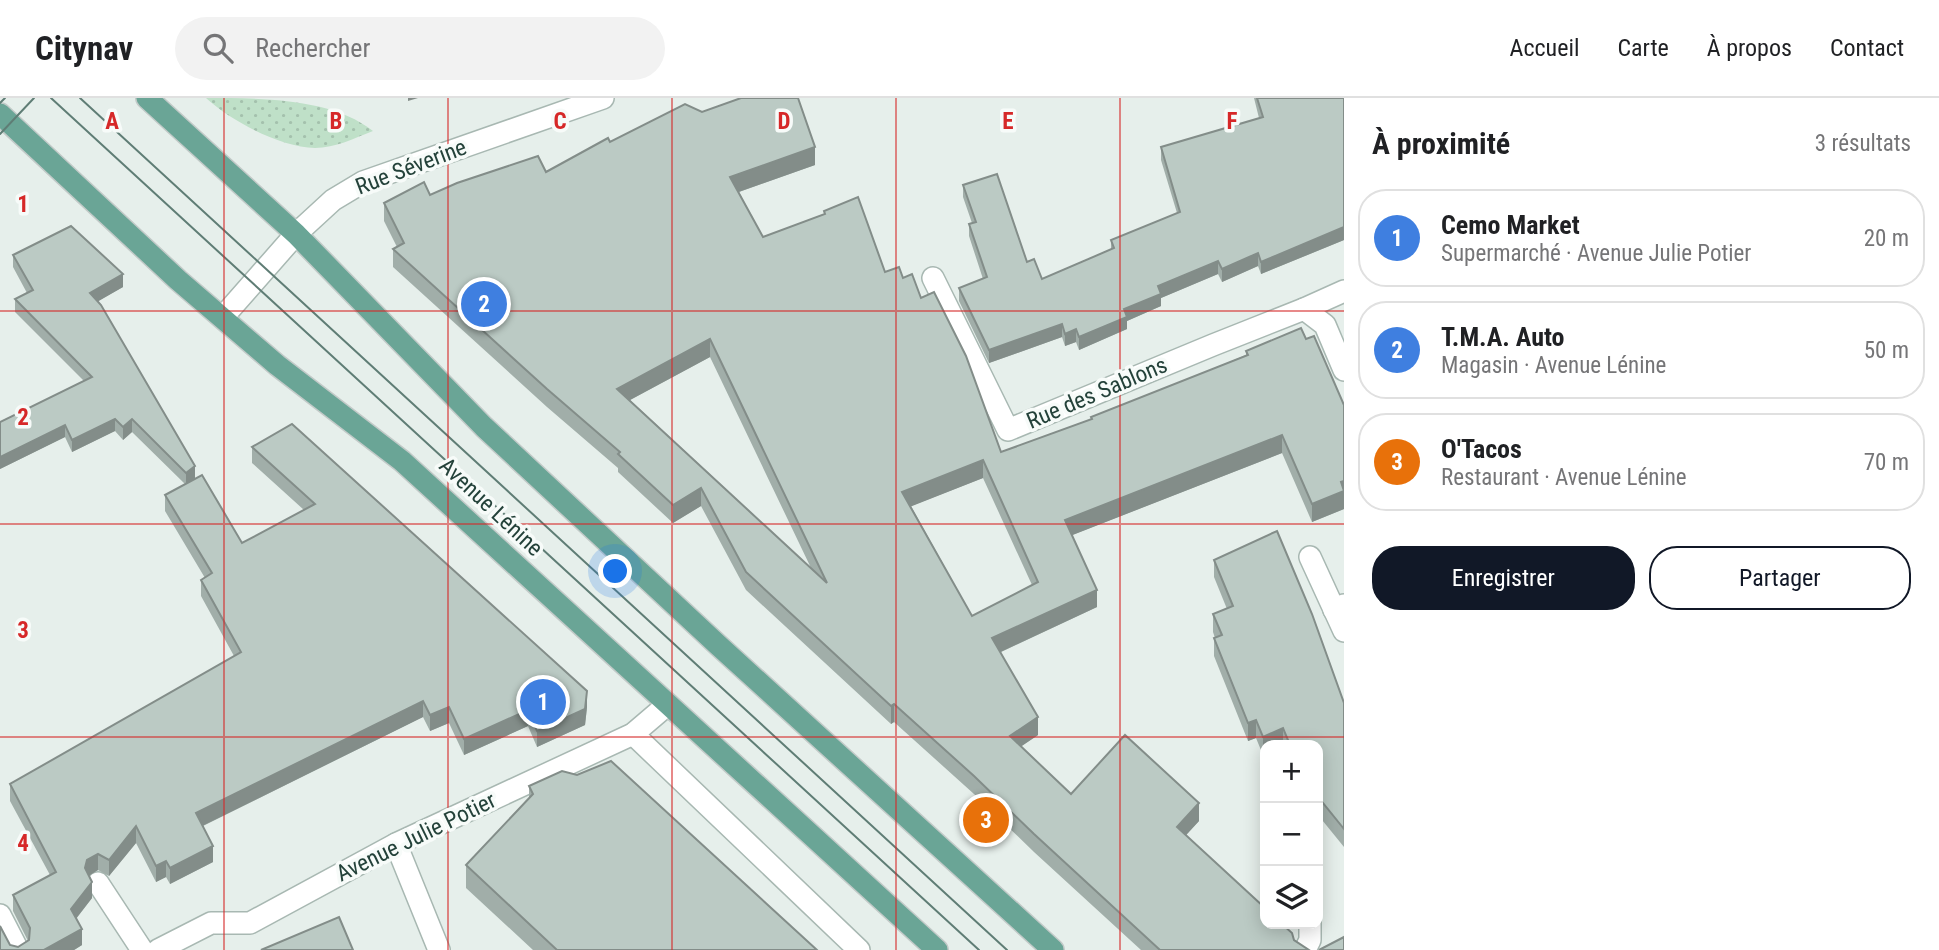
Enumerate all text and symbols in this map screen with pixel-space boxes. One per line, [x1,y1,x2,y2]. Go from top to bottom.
search box [175,17,665,80]
text: Citynav [35,29,133,68]
icon: search [199,29,237,67]
text: Rechercher [255,33,370,63]
text: Accueil [1510,34,1579,62]
text: Carte [1617,34,1669,62]
text: À propos [1707,34,1792,62]
text: Contact [1830,34,1904,62]
text: A [105,108,119,135]
text: B [330,108,342,135]
text: C [553,108,567,135]
text: D [778,108,791,135]
text: E [1002,108,1014,135]
text: F [1227,108,1238,135]
text: À proximité [1372,126,1510,161]
text: 3 résultats [1815,130,1911,157]
street label: Rue Séverine [352,133,470,201]
text: 1 [17,191,29,218]
text: Cemo Market [1441,210,1580,240]
text: 1 [1391,225,1403,252]
text: 20 m [1864,225,1909,252]
text: Supermarché · Avenue Julie Potier [1441,240,1751,267]
pin: 2 [461,278,507,330]
text: T.M.A. Auto [1441,322,1564,352]
text: 2 [1391,337,1403,364]
text: 50 m [1864,337,1909,364]
street label: Rue des Sablons [1023,351,1171,435]
text: Magasin · Avenue Lénine [1441,352,1666,379]
text: 2 [17,404,29,431]
text: O'Tacos [1441,434,1522,464]
text: 3 [1391,449,1403,476]
text: 70 m [1864,449,1909,476]
street label: Avenue Lénine [434,452,548,562]
text: Restaurant · Avenue Lénine [1441,464,1687,491]
button: Enregistrer [1372,546,1635,610]
button: Partager [1649,546,1911,610]
your location [598,554,632,588]
text: 3 [17,617,29,644]
pin: 1 [520,676,566,728]
map controls [1260,740,1323,929]
button: + [1260,740,1323,803]
street label: Avenue Julie Potier [332,787,500,887]
pin: 3 [963,794,1009,846]
button: − [1260,803,1323,866]
text: 4 [17,830,29,857]
button: layers [1260,866,1323,929]

